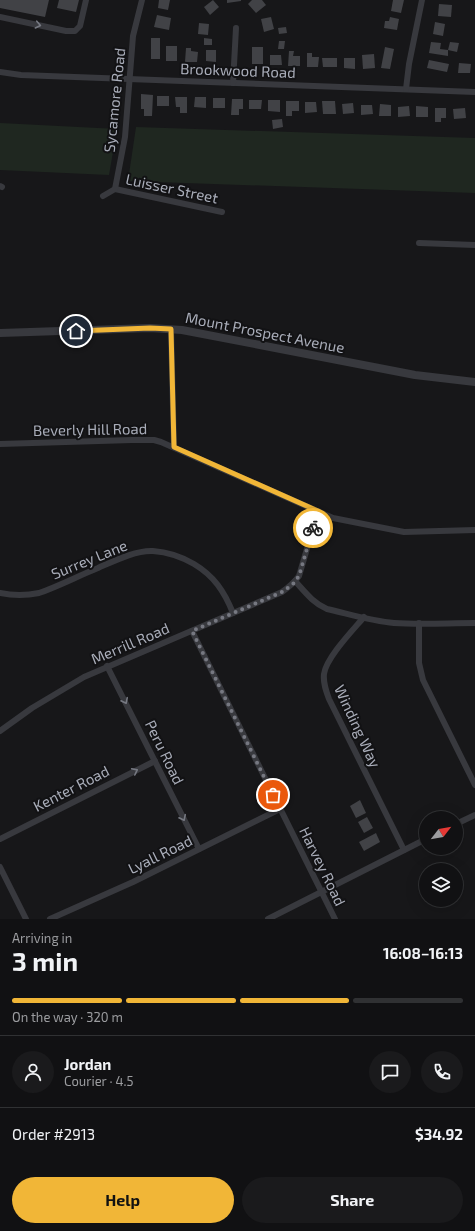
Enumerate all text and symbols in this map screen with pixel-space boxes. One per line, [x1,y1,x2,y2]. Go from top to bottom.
one-way arrow [35,21,41,29]
street label: Sycamore Road [100,47,128,153]
street label: Brookwood Road [180,59,296,81]
street label: Luisser Street [124,169,220,207]
street label: Mount Prospect Avenue [184,308,346,356]
pin [59,314,93,348]
icon: home [65,320,87,342]
street label: Beverly Hill Road [33,419,147,439]
courier [293,508,333,548]
icon: bike [302,517,324,539]
street label: Surrey Lane [48,536,130,582]
street label: Merrill Road [88,618,172,668]
street label: Winding Way [331,682,385,770]
one-way arrow [120,697,128,705]
street label: Peru Road [142,717,188,787]
street label: Kenter Road [30,761,112,815]
one-way arrow [131,768,138,776]
pin [256,778,290,812]
icon: bag [262,784,284,806]
north arrow [419,811,463,855]
map controls [419,811,463,907]
one-way arrow [178,813,186,821]
street label: Harvey Road [296,824,350,908]
street label: Lyall Road [125,831,195,877]
button: layers [419,863,463,907]
text: Arriving in [12,930,72,946]
text: 16:08–16:13 [383,944,463,962]
text: 3 min [12,945,78,976]
text: On the way · 320 m [12,1009,123,1025]
button: person [12,1051,54,1093]
button: chat [369,1051,411,1093]
button: phone [421,1051,463,1093]
text: Jordan [64,1055,111,1073]
text: Courier · 4.5 [64,1073,133,1089]
text: Order #2913 [12,1125,95,1143]
text: $34.92 [415,1125,463,1143]
button: Help [12,1177,234,1223]
button: Share [242,1177,463,1223]

